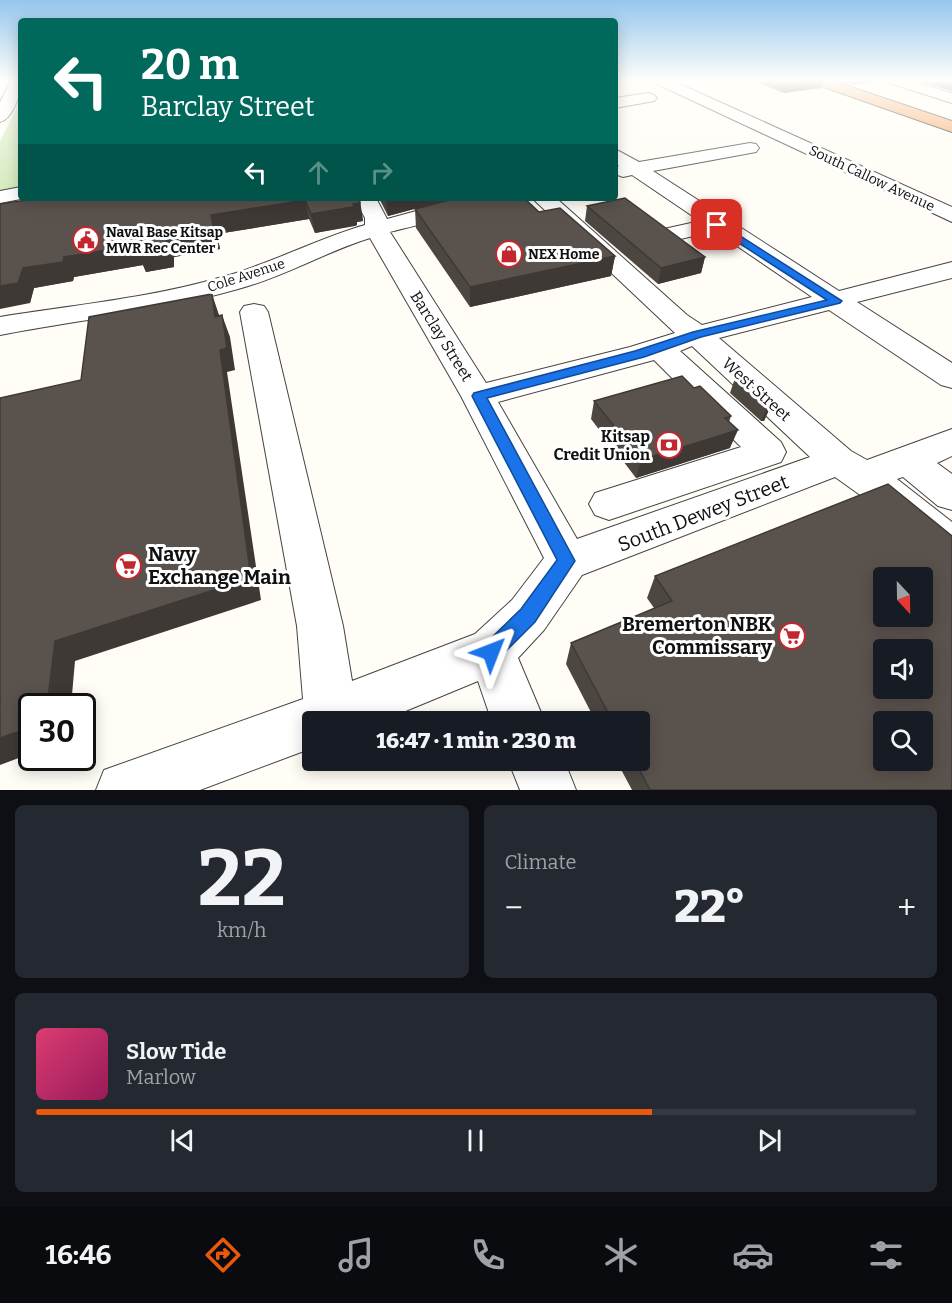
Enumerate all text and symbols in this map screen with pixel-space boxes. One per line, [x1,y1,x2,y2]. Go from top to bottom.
text: 20 m [141,40,239,90]
icon: left [42,42,120,120]
text: Barclay Street [141,91,315,123]
street label: South Callow Avenue [806,142,937,215]
icon: left [239,156,272,189]
icon: ahead [302,156,335,189]
icon: right [365,156,398,189]
pin [691,199,742,250]
icon: arrive [700,208,733,241]
place label: Naval Base Kitsap MWR Rec Center [106,224,224,257]
public building icon: Naval Base Kitsap MWR Rec Center [71,225,101,255]
shop icon: NEX Home [494,239,524,269]
place label: NEX Home [528,246,600,263]
street label: Cole Avenue [205,255,287,296]
street label: Barclay Street [406,288,477,385]
street label: West Street [718,354,795,425]
place label: Kitsap Credit Union [553,427,651,464]
bank icon: Kitsap Credit Union [654,430,684,460]
street label: South Dewey Street [614,469,792,557]
place label: Navy Exchange Main [148,542,291,589]
supermarket icon: Navy Exchange Main [113,551,143,581]
north arrow [873,567,933,627]
map controls [873,567,933,771]
place label: Bremerton NBK Commissary [622,612,773,659]
position arrow [459,620,523,684]
supermarket icon: Bremerton NBK Commissary [777,621,807,651]
button: sound [873,639,933,699]
speed limit sign: 30 [18,693,96,771]
button: search [873,711,933,771]
text: 16:47 · 1 min · 230 m [376,727,576,754]
text: 22 [198,832,286,926]
text: Climate [505,850,576,874]
text: 22° [674,880,746,934]
text: − [505,888,523,928]
text: + [897,888,916,928]
text: km/h [217,918,267,942]
text: Slow Tide [126,1038,226,1065]
text: Marlow [126,1065,196,1089]
icon: previous [166,1124,199,1157]
icon: pause [459,1124,492,1157]
icon: next [753,1124,786,1157]
icon: directions [202,1234,244,1276]
icon: music [335,1234,377,1276]
icon: phone [467,1234,509,1276]
icon: climate [600,1234,642,1276]
icon: car [732,1234,774,1276]
icon: filters [865,1234,907,1276]
text: 16:46 [45,1239,112,1271]

